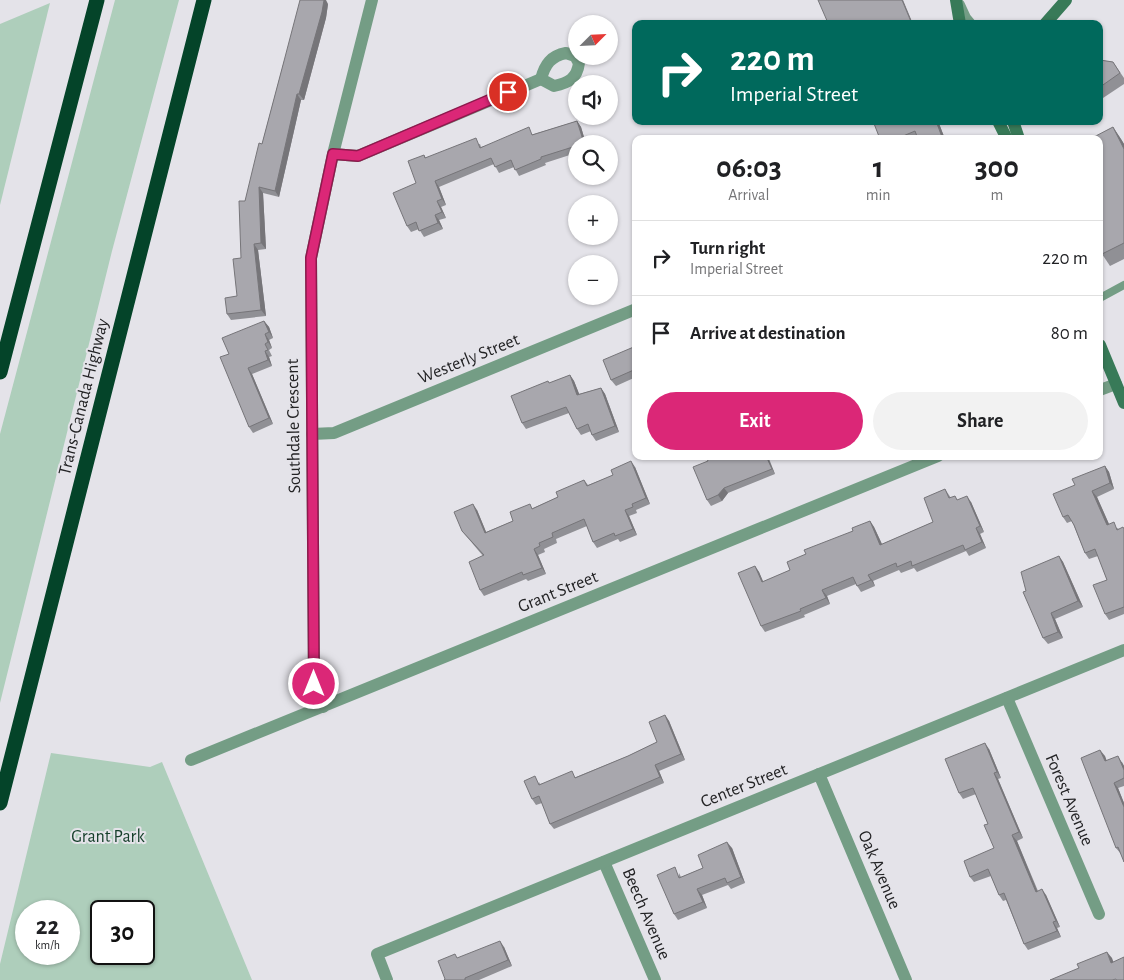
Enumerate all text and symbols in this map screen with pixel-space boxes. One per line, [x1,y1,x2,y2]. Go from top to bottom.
north arrow [568,15,618,65]
map controls [568,15,618,305]
icon: right [647,40,712,105]
text: 220 m [730,42,815,77]
pin [487,71,529,113]
button: sound [568,75,618,125]
icon: arrive [494,78,522,106]
text: Imperial Street [730,83,858,105]
button: search [568,135,618,185]
text: 06:03 [716,153,782,183]
text: 1 [873,153,884,183]
text: 300 [975,153,1019,183]
text: Arrival [728,187,769,203]
text: min [866,187,891,203]
text: m [990,187,1003,203]
button: + [568,195,618,245]
text: Turn right [690,239,765,258]
icon: right [647,244,675,272]
text: 220 m [1042,249,1088,268]
button: − [568,255,618,305]
text: Imperial Street [690,261,783,277]
street label: Trans-Canada Highway [56,317,112,477]
icon: arrive [647,319,675,347]
text: Arrive at destination [690,324,846,343]
text: 80 m [1051,324,1088,343]
street label: Westerly Street [416,330,522,387]
street label: Southdale Crescent [284,358,304,493]
button: Exit [647,392,863,450]
button: Share [873,392,1088,450]
street label: Grant Street [515,568,601,616]
position arrow [287,657,339,709]
street label: Forest Avenue [1042,751,1096,849]
street label: Center Street [698,760,790,811]
park label: Grant Park [71,828,145,846]
street label: Oak Avenue [854,828,904,912]
street label: Beech Avenue [619,865,673,963]
speed limit sign: 30 [90,900,155,965]
text: 22 [36,914,59,939]
text: km/h [35,939,60,951]

